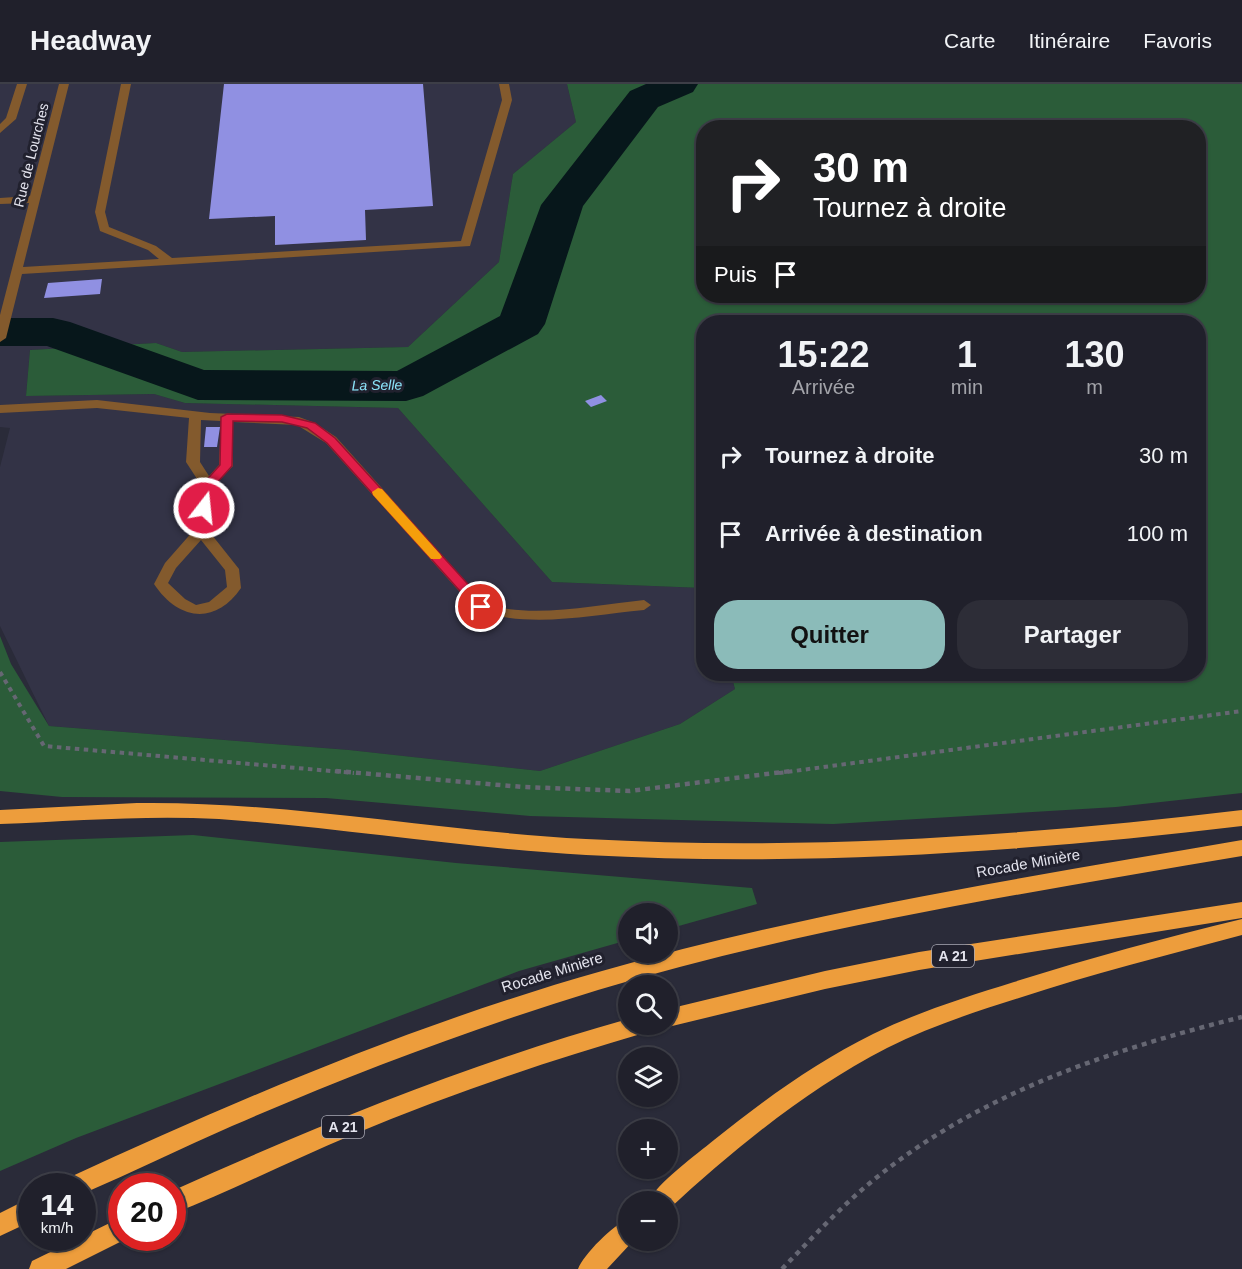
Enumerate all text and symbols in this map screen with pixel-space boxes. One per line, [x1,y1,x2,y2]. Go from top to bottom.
text: Headway [30,25,151,56]
text: Carte [944,29,995,52]
text: Itinéraire [1028,29,1110,52]
text: Favoris [1143,29,1212,52]
street label: Rue de Lourches [10,101,52,209]
icon: right [714,144,792,222]
text: 30 m [813,144,909,191]
text: Tournez à droite [813,193,1007,223]
icon: arrive [769,258,802,291]
text: Puis [714,262,757,287]
text: 15:22 [777,334,869,375]
text: 1 [957,334,977,375]
text: 130 [1064,334,1125,375]
text: Arrivée [792,376,855,398]
text: min [951,376,983,398]
text: m [1086,376,1103,398]
water label: La Selle [352,377,403,393]
icon: right [714,440,747,473]
text: Tournez à droite [765,443,935,468]
text: 30 m [1139,443,1188,468]
position arrow [172,476,236,540]
icon: arrive [714,518,747,551]
text: Arrivée à destination [765,521,983,546]
text: 100 m [1127,521,1188,546]
pin [455,581,506,632]
icon: arrive [464,590,497,623]
button: Quitter [714,600,945,669]
button: Partager [957,600,1188,669]
street label: Rocade Minière [975,846,1081,880]
map controls [618,903,678,1251]
button: sound [618,903,678,963]
road number: A 21 [932,945,974,967]
street label: Rocade Minière [499,949,605,995]
button: search [618,975,678,1035]
button: layers [618,1047,678,1107]
road number: A 21 [322,1116,364,1138]
button: + [618,1119,678,1179]
speed limit sign: 20 [108,1173,186,1251]
text: 14 [40,1188,74,1221]
button: − [618,1191,678,1251]
text: km/h [41,1219,73,1236]

